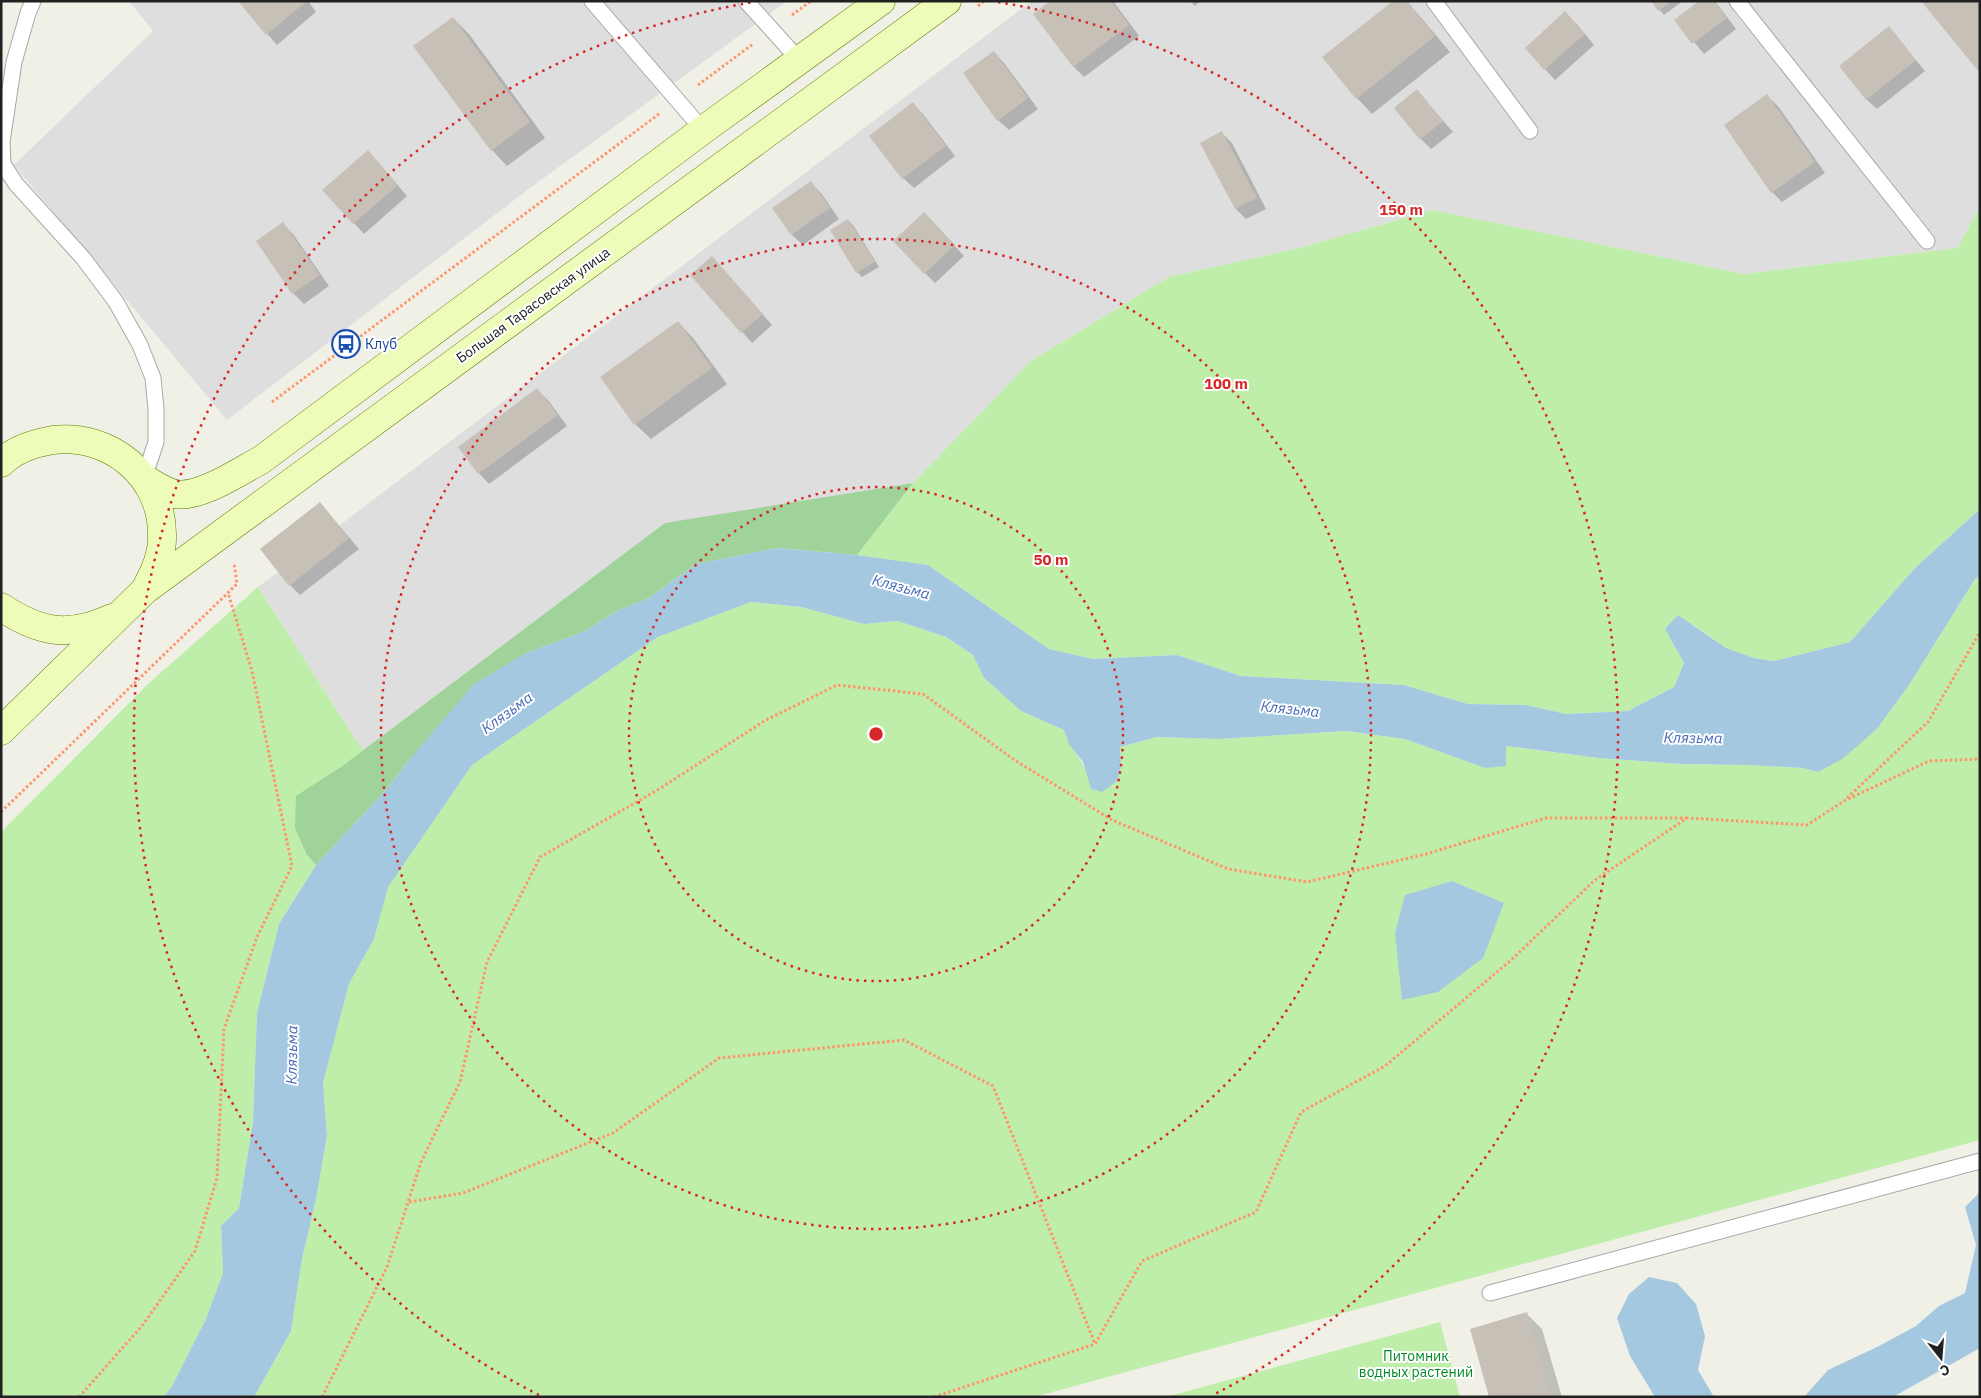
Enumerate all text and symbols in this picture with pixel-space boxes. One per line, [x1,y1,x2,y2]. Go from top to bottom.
text: 150 m [1379,200,1423,219]
street label: Большая Тарасовская улица [453,243,614,367]
bus stop icon: Клуб [331,329,361,359]
place label: Клуб [365,335,397,353]
text: 100 m [1204,374,1248,393]
text: 50 m [1034,550,1068,569]
water label: Клязьма [870,570,932,603]
water label: Клязьма [477,687,536,738]
water label: Клязьма [1260,696,1321,721]
centre of rings [867,725,885,743]
water label: Клязьма [1663,727,1723,748]
water label: Клязьма [281,1025,302,1085]
north arrow [1916,1333,1966,1383]
park label: Питомник водных растений [1359,1347,1473,1381]
text: С [1938,1360,1952,1380]

